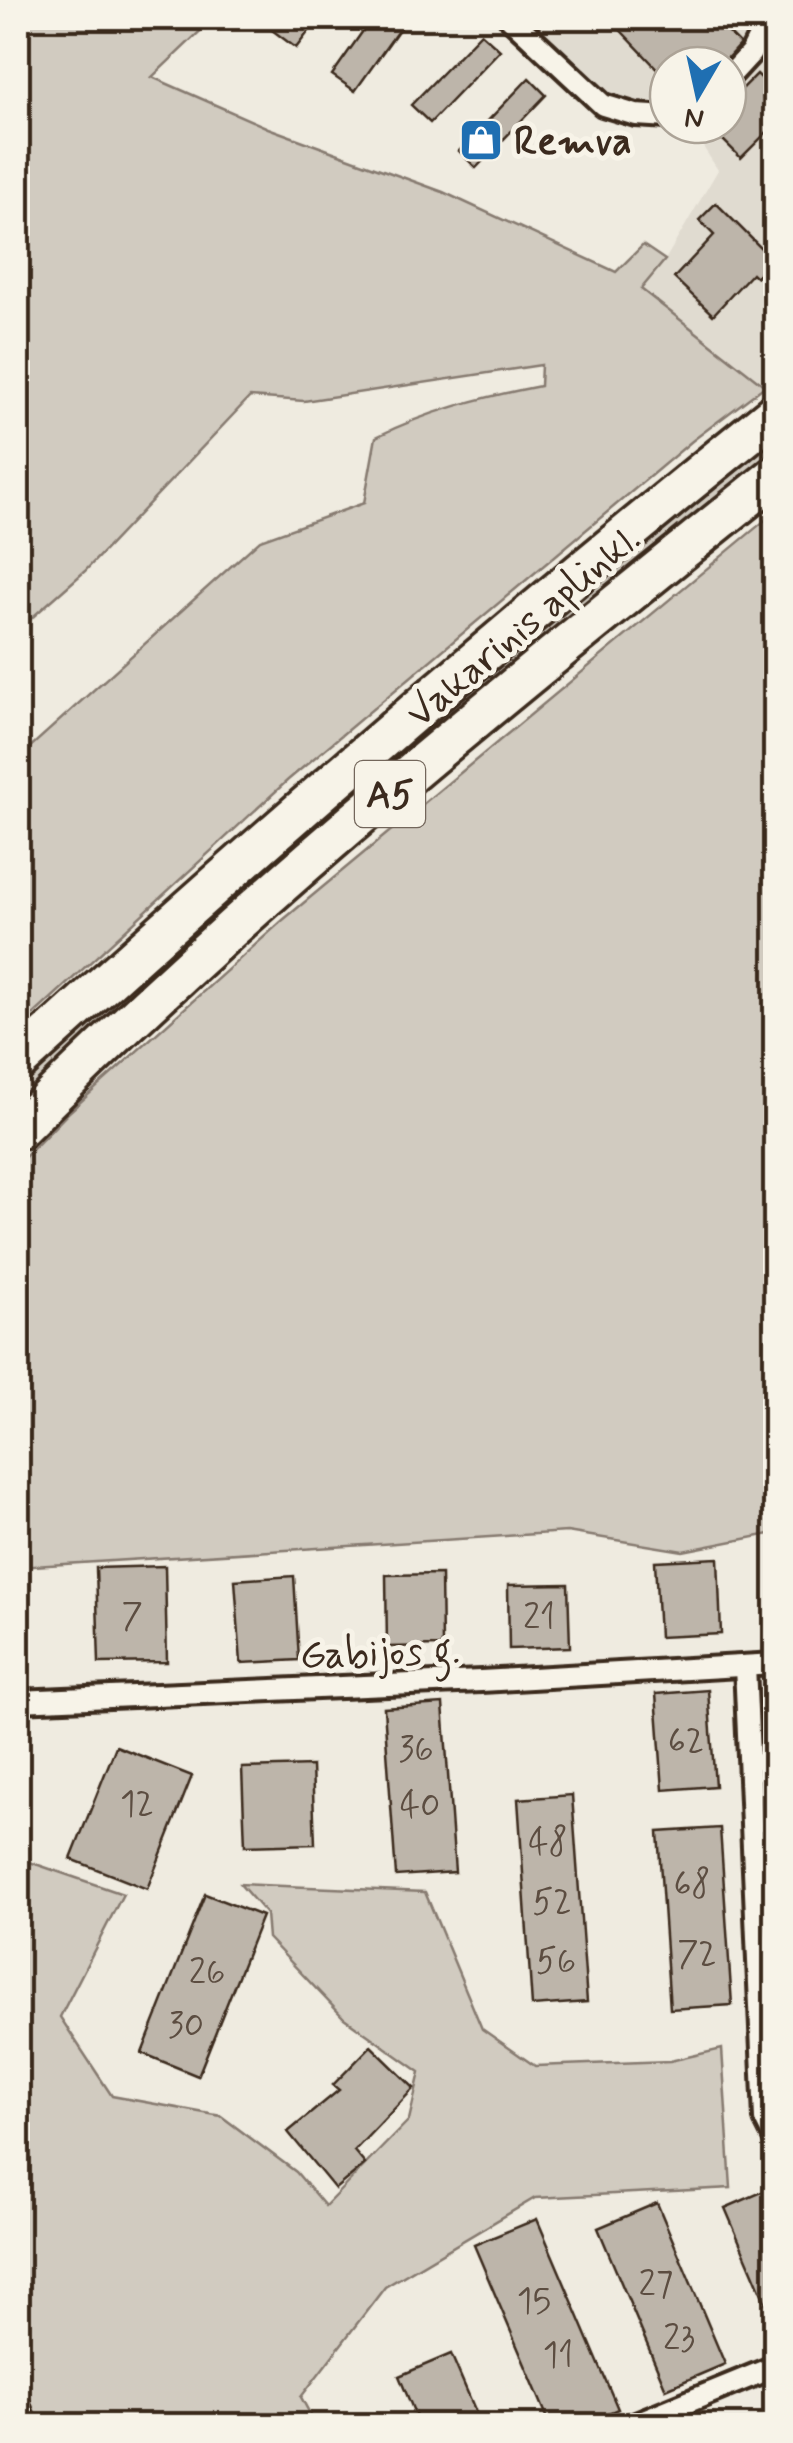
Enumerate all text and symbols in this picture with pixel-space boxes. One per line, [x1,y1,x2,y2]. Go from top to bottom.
north arrow [648,45,748,145]
text: N [682,97,707,137]
shop icon: Remva [458,117,504,163]
place label: Remva [514,117,631,169]
street label: Vakarinis aplinkl. [396,514,652,740]
road number: A5 [355,761,425,827]
house number: 7 [121,1594,143,1640]
house number: 21 [523,1595,555,1641]
street label: Gabijos g. [299,1625,461,1687]
house number: 62 [668,1719,704,1765]
house number: 36 [398,1727,434,1773]
house number: 12 [120,1782,154,1828]
house number: 40 [400,1783,440,1829]
house number: 48 [528,1820,568,1866]
house number: 68 [673,1862,711,1908]
house number: 52 [532,1880,572,1926]
house number: 72 [677,1932,717,1978]
house number: 56 [536,1939,576,1985]
house number: 26 [189,1950,225,1996]
house number: 30 [168,2003,204,2049]
house number: 27 [639,2262,673,2308]
house number: 15 [517,2279,551,2325]
house number: 23 [663,2316,695,2362]
house number: 11 [543,2333,573,2379]

